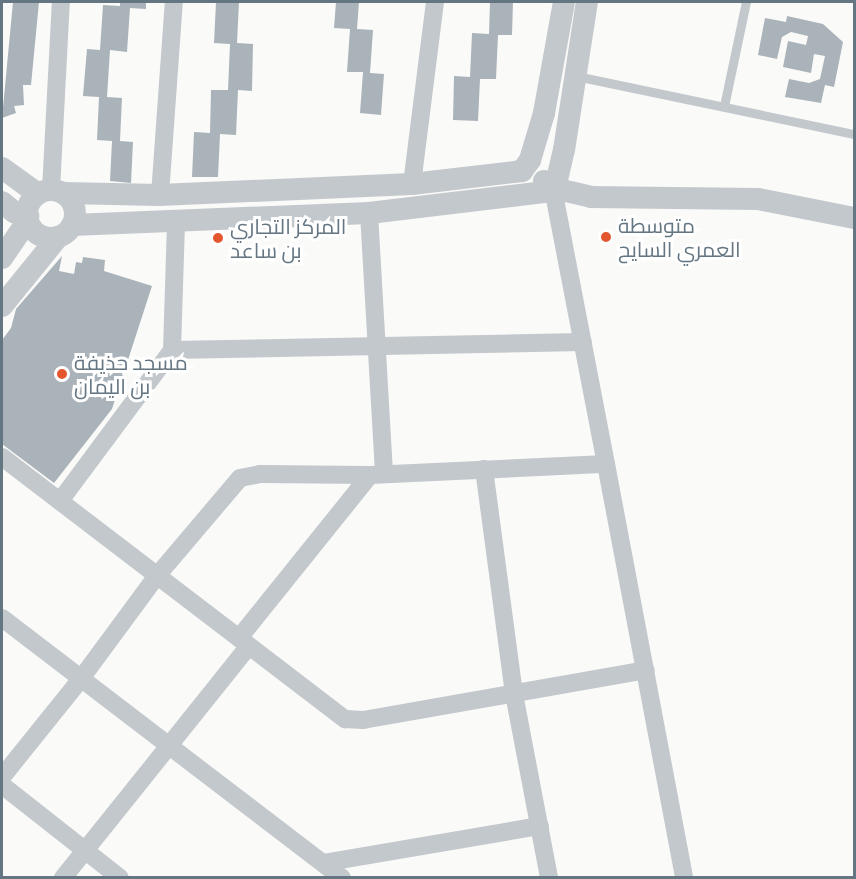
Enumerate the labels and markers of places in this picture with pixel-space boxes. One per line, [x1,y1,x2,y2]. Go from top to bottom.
place label: متوسطة العمري السايح [618,212,741,262]
place label: المركز التجاري بن ساعد [230,213,346,263]
marker: متوسطة العمري السايح [599,230,613,244]
marker: المركز التجاري بن ساعد [211,231,225,245]
place label: مسجد حذيفة بن اليمان [74,349,188,399]
marker: مسجد حذيفة بن اليمان [55,367,69,381]

